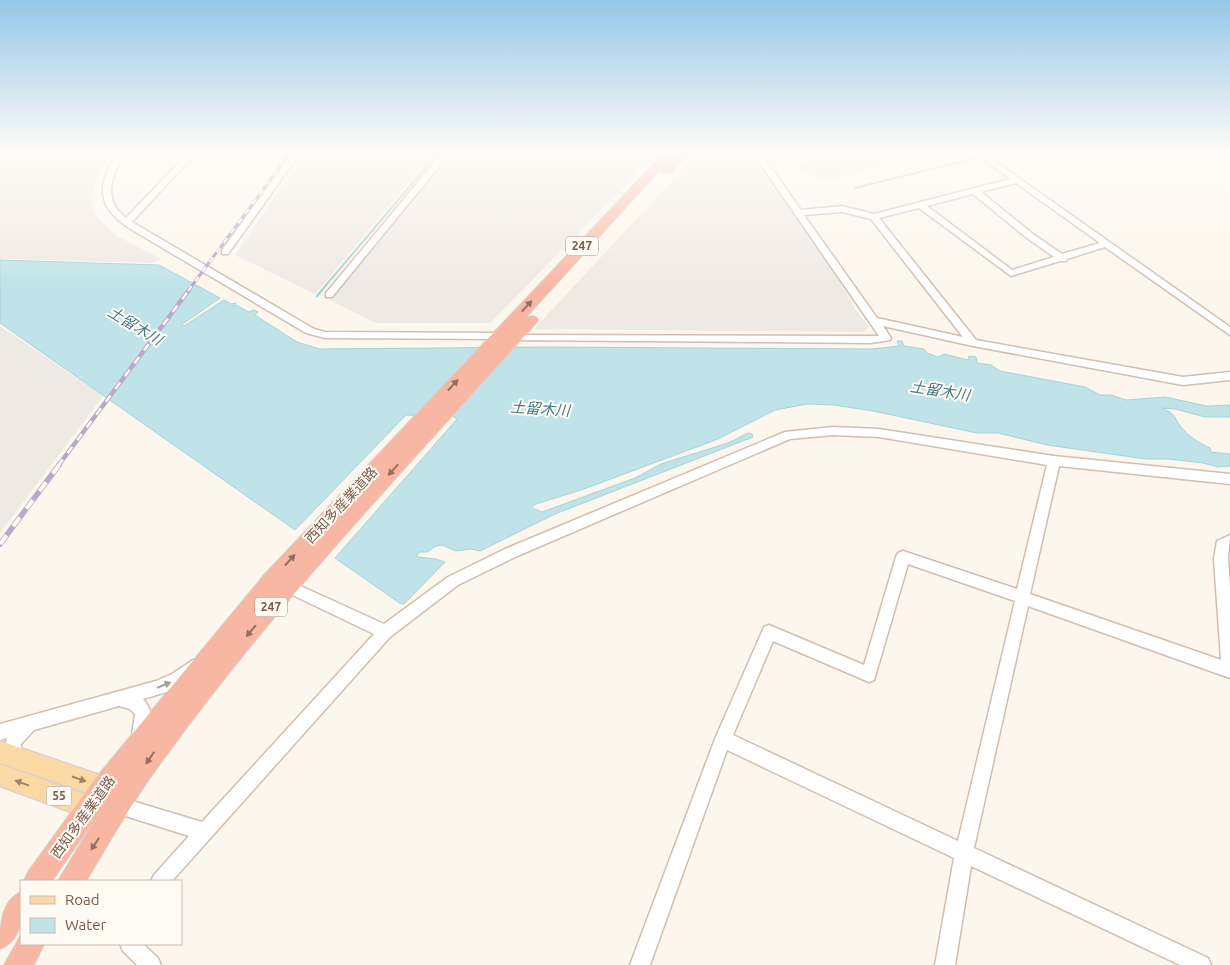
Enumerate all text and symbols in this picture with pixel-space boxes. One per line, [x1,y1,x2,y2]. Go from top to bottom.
road number: 247 [566,237,598,256]
one-way arrow [521,300,533,312]
water label: 土留木川 [105,303,167,349]
water label: 土留木川 [909,377,973,404]
one-way arrow [447,380,459,392]
water label: 土留木川 [510,398,573,419]
one-way arrow [387,463,399,475]
street label: 西知多産業道路 [302,464,380,546]
one-way arrow [284,554,296,566]
road number: 247 [255,598,287,616]
one-way arrow [245,624,256,637]
one-way arrow [157,680,171,688]
one-way arrow [145,752,155,765]
street label: 西知多産業道路 [48,773,118,861]
one-way arrow [72,776,87,783]
one-way arrow [14,779,29,787]
road number: 55 [46,786,72,806]
one-way arrow [91,837,100,850]
legend [20,880,182,945]
text: Road [65,891,100,908]
text: Water [65,916,106,933]

